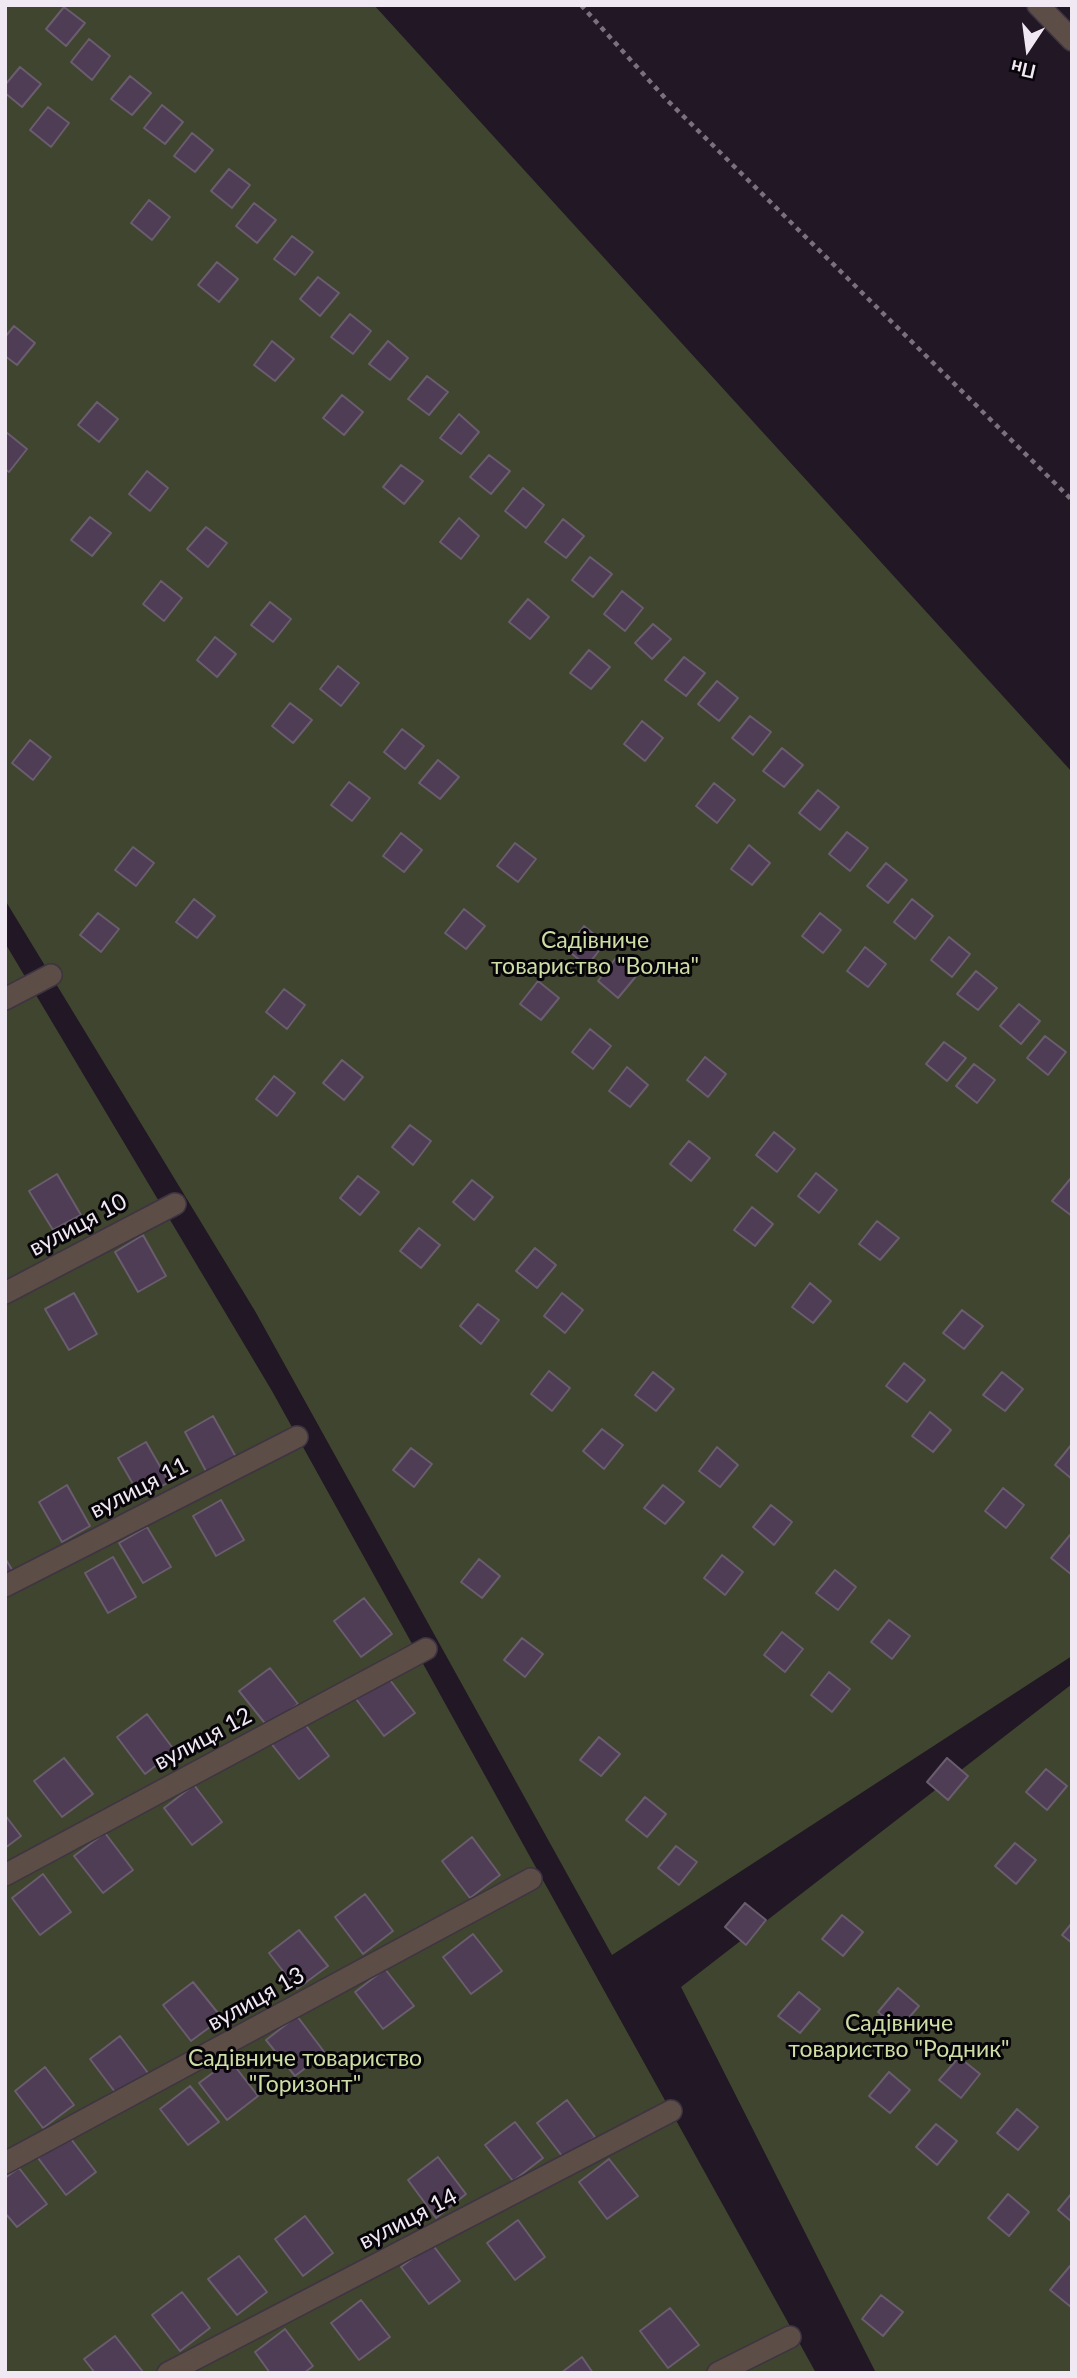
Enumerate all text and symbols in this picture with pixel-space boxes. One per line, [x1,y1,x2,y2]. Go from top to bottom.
north arrow [993,14,1063,84]
text: Пн [1008,56,1038,84]
park label: Садівниче товариство "Волна" [491,927,699,981]
street label: вулиця 10 [25,1188,131,1262]
street label: вулиця 11 [85,1452,193,1524]
street label: вулиця 12 [150,1702,256,1776]
street label: вулиця 13 [203,1961,309,2037]
park label: Садівниче товариство "Родник" [788,2010,1010,2064]
park label: Садівниче товариство "Горизонт" [188,2045,422,2099]
street label: вулиця 14 [354,2183,462,2255]

